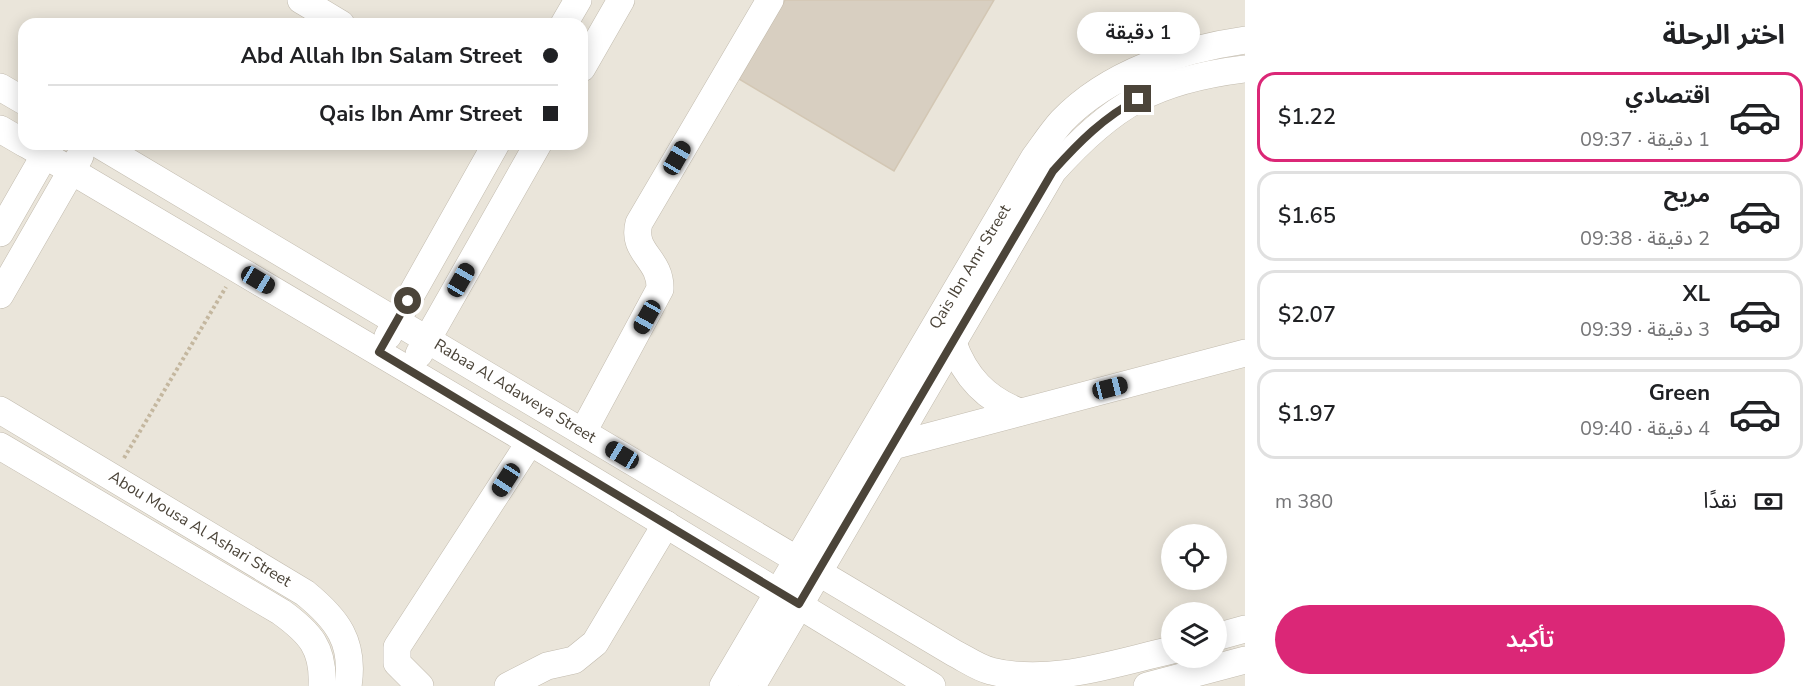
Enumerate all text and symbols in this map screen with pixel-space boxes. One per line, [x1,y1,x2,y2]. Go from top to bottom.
callout: 1 دقيقة [1076,12,1200,54]
text: اختر الرحلة [1662,17,1785,54]
text: 1 دقيقة [1106,19,1171,46]
text: Abd Allah Ibn Salam Street [241,41,522,71]
text: اقتصادي [1625,81,1710,111]
route end [1124,85,1151,112]
icon: car [1728,90,1782,144]
text: Qais Ibn Amr Street [319,99,522,129]
text: $1.22 [1278,102,1336,132]
text: 1 دقيقة · 09:37 [1580,126,1710,153]
car [660,138,694,178]
text: مريح [1664,180,1710,210]
icon: car [1728,189,1782,243]
street label: Qais Ibn Amr Street [924,200,1016,333]
text: $1.65 [1278,201,1336,231]
text: 2 دقيقة · 09:38 [1580,225,1710,252]
car [444,260,478,300]
car [238,263,278,297]
text: XL [1683,279,1710,309]
route start [394,287,421,314]
icon: car [1728,288,1782,342]
car [630,297,664,337]
text: $2.07 [1278,300,1336,330]
text: 3 دقيقة · 09:39 [1580,316,1710,343]
street label: Rabaa Al Adaweya Street [430,334,600,448]
car [1090,375,1130,401]
text: Green [1649,378,1710,408]
icon: car [1728,387,1782,441]
text: $1.97 [1278,399,1336,429]
text: 4 دقيقة · 09:40 [1580,415,1710,442]
car [602,438,642,472]
car [489,460,523,500]
street label: Abou Mousa Al Ashari Street [105,466,296,593]
icon: cash [1752,485,1785,518]
text: نقدًا [1703,486,1737,516]
text: 380 m [1275,488,1333,515]
map controls [1161,524,1227,668]
button: locate [1161,524,1227,590]
button: layers [1161,602,1227,668]
button: تأكيد [1275,605,1785,674]

